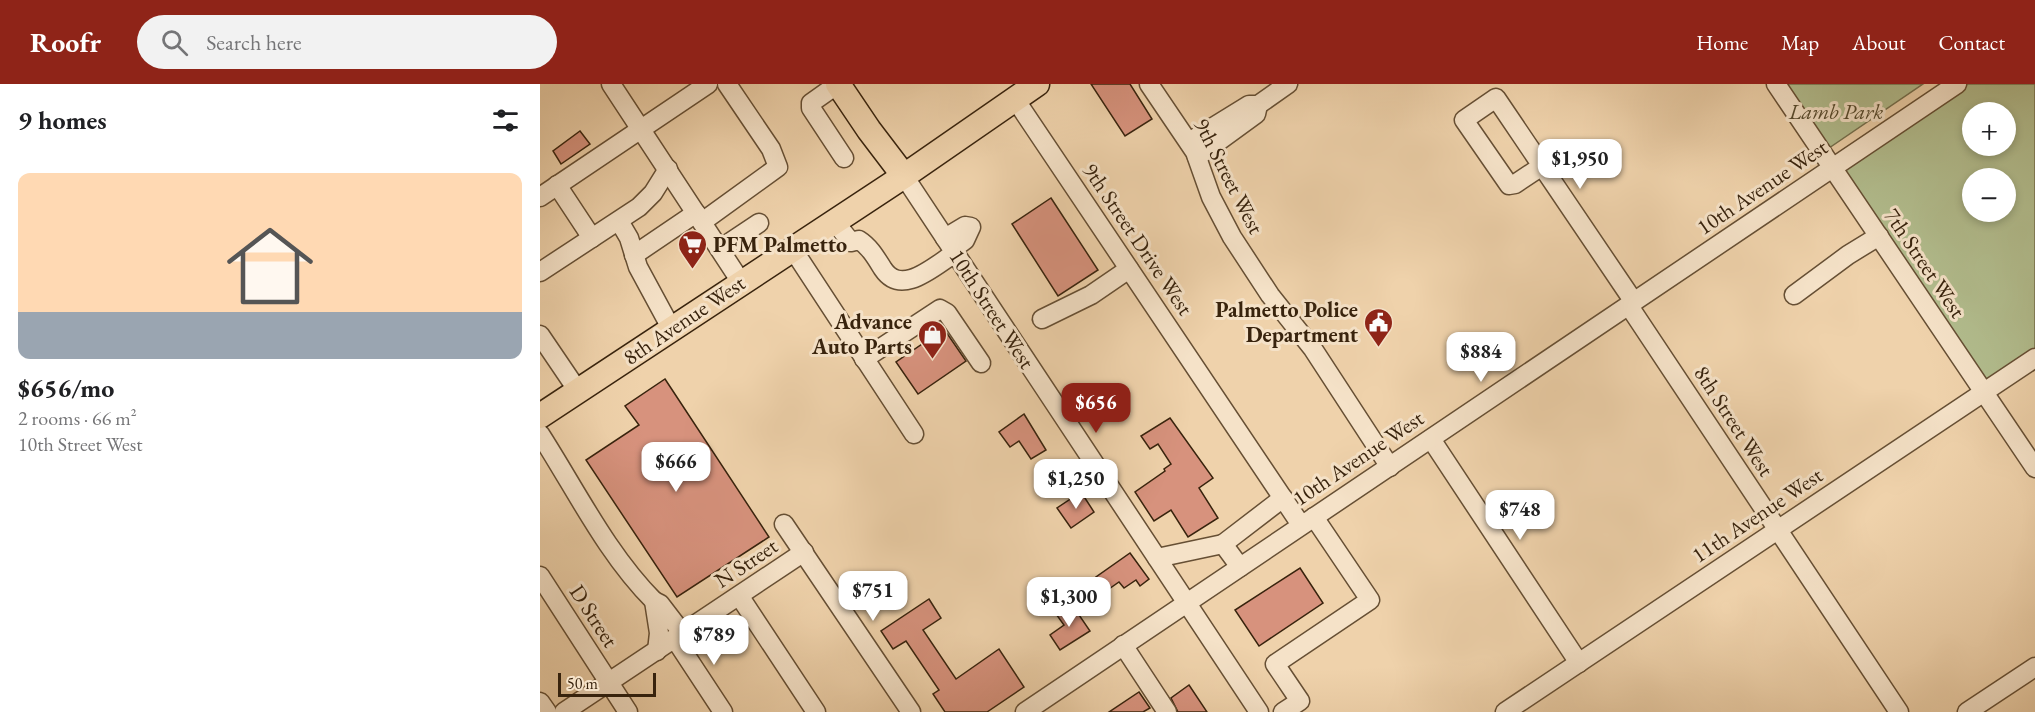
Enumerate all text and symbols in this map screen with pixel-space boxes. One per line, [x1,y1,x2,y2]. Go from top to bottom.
search box [137,15,557,69]
text: Roofr [30,24,101,60]
icon: search [158,26,191,59]
text: Search here [206,28,302,57]
text: Home [1696,29,1748,56]
text: Map [1781,29,1819,56]
text: About [1852,29,1905,56]
text: Contact [1938,29,2005,56]
park label: Lamb Park [1788,97,1883,126]
map controls [1962,102,2016,222]
button: + [1962,102,2016,156]
text: 9 homes [18,103,107,137]
icon: filters [489,104,522,137]
street label: 9th Street West [1187,113,1271,239]
street label: 10th Avenue West [1691,132,1833,241]
pin: $1,950 [1531,139,1629,190]
text: $1,950 [1552,145,1608,171]
street label: 9th Street Drive West [1076,157,1200,321]
button: − [1962,168,2016,222]
street label: 7th Street West [1878,202,1972,324]
icon: home [216,212,324,320]
supermarket icon: PFM Palmetto [676,228,708,270]
place label: PFM Palmetto [713,230,847,259]
street label: 10th Street West [943,244,1042,374]
street label: 8th Avenue West [617,268,751,372]
place label: Palmetto Police Department [1215,295,1359,349]
public building icon: Palmetto Police Department [1363,306,1395,348]
place label: Advance Auto Parts [811,307,912,361]
shop icon: Advance Auto Parts [917,318,949,360]
pin: $884 [1445,332,1517,383]
text: $884 [1461,338,1501,364]
street label: 8th Street West [1687,360,1781,482]
text: $656/mo [18,371,114,405]
pin: $656 [1060,383,1132,434]
text: $656 [1076,389,1116,415]
street label: 10th Avenue West [1287,403,1429,512]
text: 2 rooms · 66 m² [18,405,137,431]
text: 10th Street West [18,431,143,457]
pin: $666 [640,442,712,493]
text: $666 [656,448,696,474]
pin: $1,250 [1027,459,1125,510]
street label: 11th Avenue West [1686,460,1828,569]
text: $1,250 [1048,465,1104,491]
pin: $748 [1484,490,1556,541]
text: $748 [1500,496,1540,522]
street label: N Street [709,531,783,595]
pin: $751 [837,571,909,622]
text: $751 [853,577,893,603]
pin: $1,300 [1020,577,1118,628]
street label: D Street [563,579,625,653]
text: $1,300 [1041,583,1097,609]
pin: $789 [678,615,750,666]
text: $789 [694,621,734,647]
scale bar [558,670,656,698]
text: 50 m [567,673,598,694]

